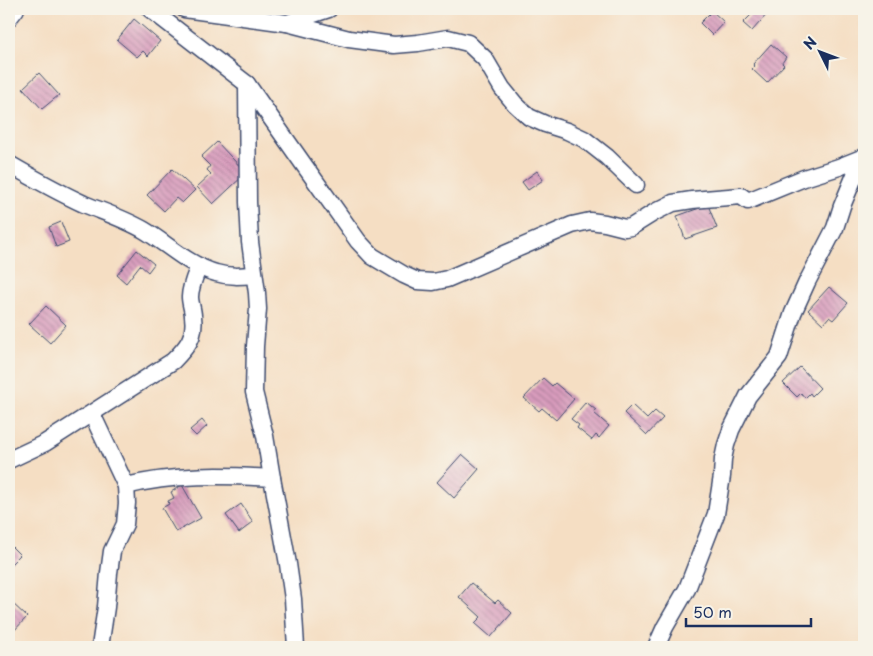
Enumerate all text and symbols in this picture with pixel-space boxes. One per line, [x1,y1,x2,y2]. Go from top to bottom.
north arrow [796,28,846,78]
text: N [798,32,821,54]
scale bar [686,596,810,628]
text: 50 m [693,600,732,623]

